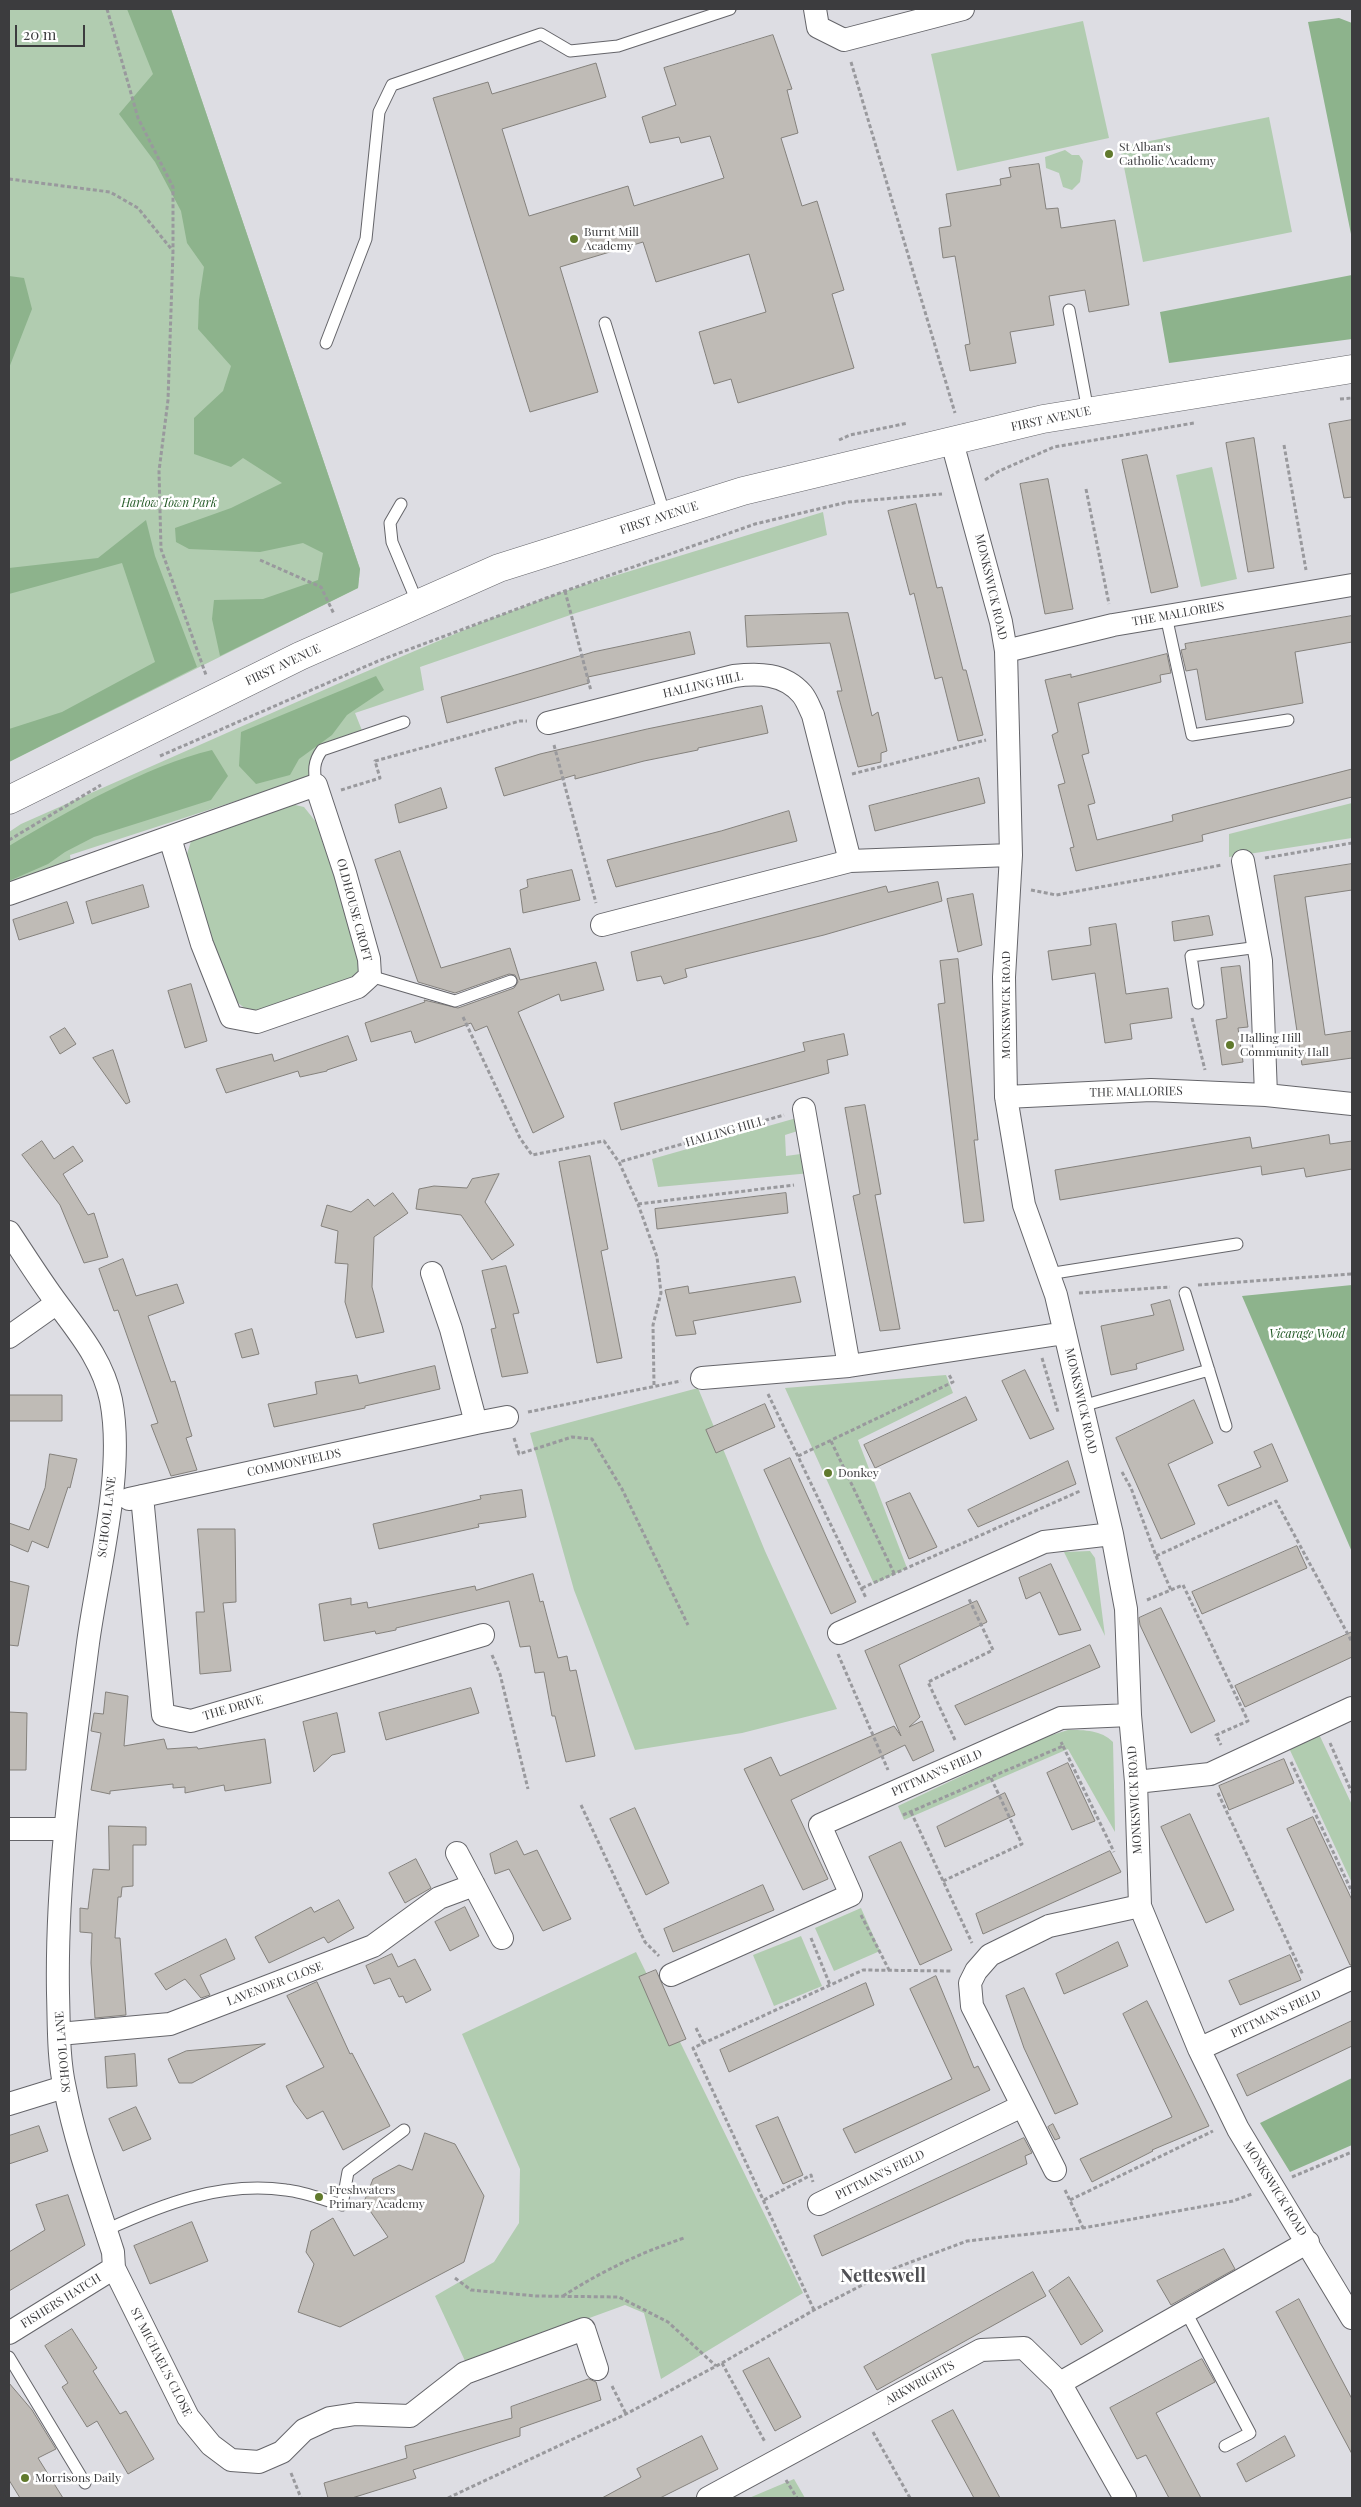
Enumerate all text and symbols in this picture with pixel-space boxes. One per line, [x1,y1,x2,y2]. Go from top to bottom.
scale bar [18,15,88,47]
text: 20 m [23,24,56,44]
place label: St Alban's Catholic Academy [1119,140,1216,168]
marker: St Alban's Catholic Academy [1103,148,1115,160]
place label: Burnt Mill Academy [584,225,639,253]
marker: Burnt Mill Academy [568,233,580,245]
street label: FIRST AVENUE [1010,403,1092,435]
park label: Harlow Town Park [121,496,217,510]
street label: FIRST AVENUE [618,499,700,537]
street label: MONKSWICK ROAD [972,533,1010,641]
street label: THE MALLORIES [1131,599,1225,629]
street label: FIRST AVENUE [243,641,323,689]
street label: HALLING HILL [662,669,744,701]
street label: OLDHOUSE CROFT [333,857,375,963]
street label: MONKSWICK ROAD [999,951,1013,1059]
place label: Halling Hill Community Hall [1240,1031,1329,1059]
marker: Halling Hill Community Hall [1224,1039,1236,1051]
street label: THE MALLORIES [1089,1084,1183,1100]
street label: HALLING HILL [684,1114,766,1150]
park label: Vicarage Wood [1269,1327,1345,1341]
street label: MONKSWICK ROAD [1062,1347,1100,1455]
street label: COMMONFIELDS [246,1446,342,1480]
place label: Donkey [838,1466,879,1480]
marker: Donkey [822,1467,834,1479]
street label: SCHOOL LANE [95,1476,119,1558]
street label: THE DRIVE [201,1693,265,1723]
street label: MONKSWICK ROAD [1125,1746,1145,1854]
street label: PITTMAN'S FIELD [889,1747,985,1799]
street label: LAVENDER CLOSE [225,1959,325,2009]
street label: PITTMAN'S FIELD [1229,1987,1323,2041]
street label: SCHOOL LANE [52,2011,74,2093]
street label: MONKSWICK ROAD [1240,2139,1310,2239]
street label: PITTMAN'S FIELD [833,2147,927,2203]
place label: Freshwaters Primary Academy [329,2183,425,2211]
marker: Freshwaters Primary Academy [313,2191,325,2203]
district label: Netteswell [840,2265,926,2287]
street label: FISHERS HATCH [18,2271,104,2331]
street label: ST MICHAEL'S CLOSE [127,2305,195,2419]
street label: ARKWRIGHTS [883,2358,957,2408]
place label: Morrisons Daily [35,2471,121,2485]
marker: Morrisons Daily [19,2472,31,2484]

